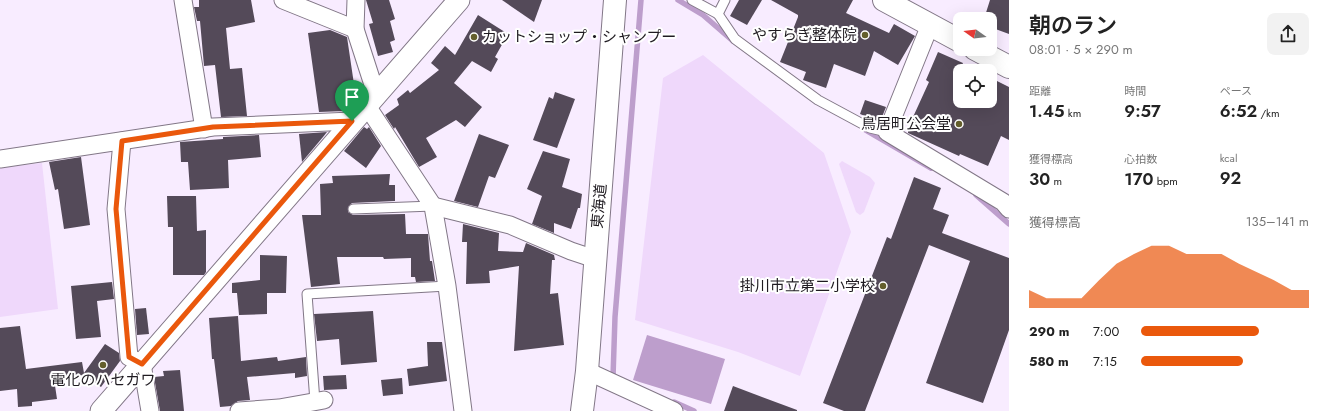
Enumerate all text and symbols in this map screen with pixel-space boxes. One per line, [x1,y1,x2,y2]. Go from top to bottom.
text: 朝のラン [1029,9,1117,41]
north arrow [953,12,997,56]
map controls [953,12,997,108]
button: share [1267,13,1309,55]
place label: やすらぎ整体院 [752,24,857,46]
place label: カットショップ・シャンプー [482,26,677,48]
marker: やすらぎ整体院 [860,30,870,40]
marker: カットショップ・シャンプー [469,32,479,42]
text: 08:01 · 5 × 290 m [1029,40,1133,59]
button: locate [953,64,997,108]
pin [335,80,369,121]
text: 距離 [1029,83,1051,99]
text: 時間 [1124,83,1146,99]
text: ペース [1220,83,1252,99]
icon: arrive [341,86,363,108]
text: 1.45 [1029,99,1065,123]
text: 9:57 [1124,99,1161,123]
text: 6:52 [1220,99,1257,123]
text: km [1065,105,1081,121]
text: /km [1257,105,1280,121]
place label: 鳥居町公会堂 [861,113,951,135]
marker: 鳥居町公会堂 [954,119,964,129]
text: kcal [1220,150,1237,166]
text: 獲得標高 [1029,151,1073,167]
text: 心拍数 [1124,151,1157,167]
text: 92 [1220,166,1241,190]
text: 30 [1029,167,1050,191]
text: 170 [1124,167,1153,191]
text: m [1050,173,1062,189]
text: bpm [1153,173,1178,189]
street label: 東海道 [586,183,612,229]
text: 135–141 m [1246,212,1309,231]
text: 獲得標高 [1029,213,1081,232]
place label: 掛川市立第二小学校 [740,275,875,297]
marker: 掛川市立第二小学校 [878,281,888,291]
text: 290 m [1029,322,1069,341]
text: 7:00 [1093,322,1119,341]
text: 580 m [1029,352,1069,371]
text: 7:15 [1093,352,1117,371]
marker: 電化のハセガワ [98,360,108,370]
place label: 電化のハセガワ [50,369,156,391]

